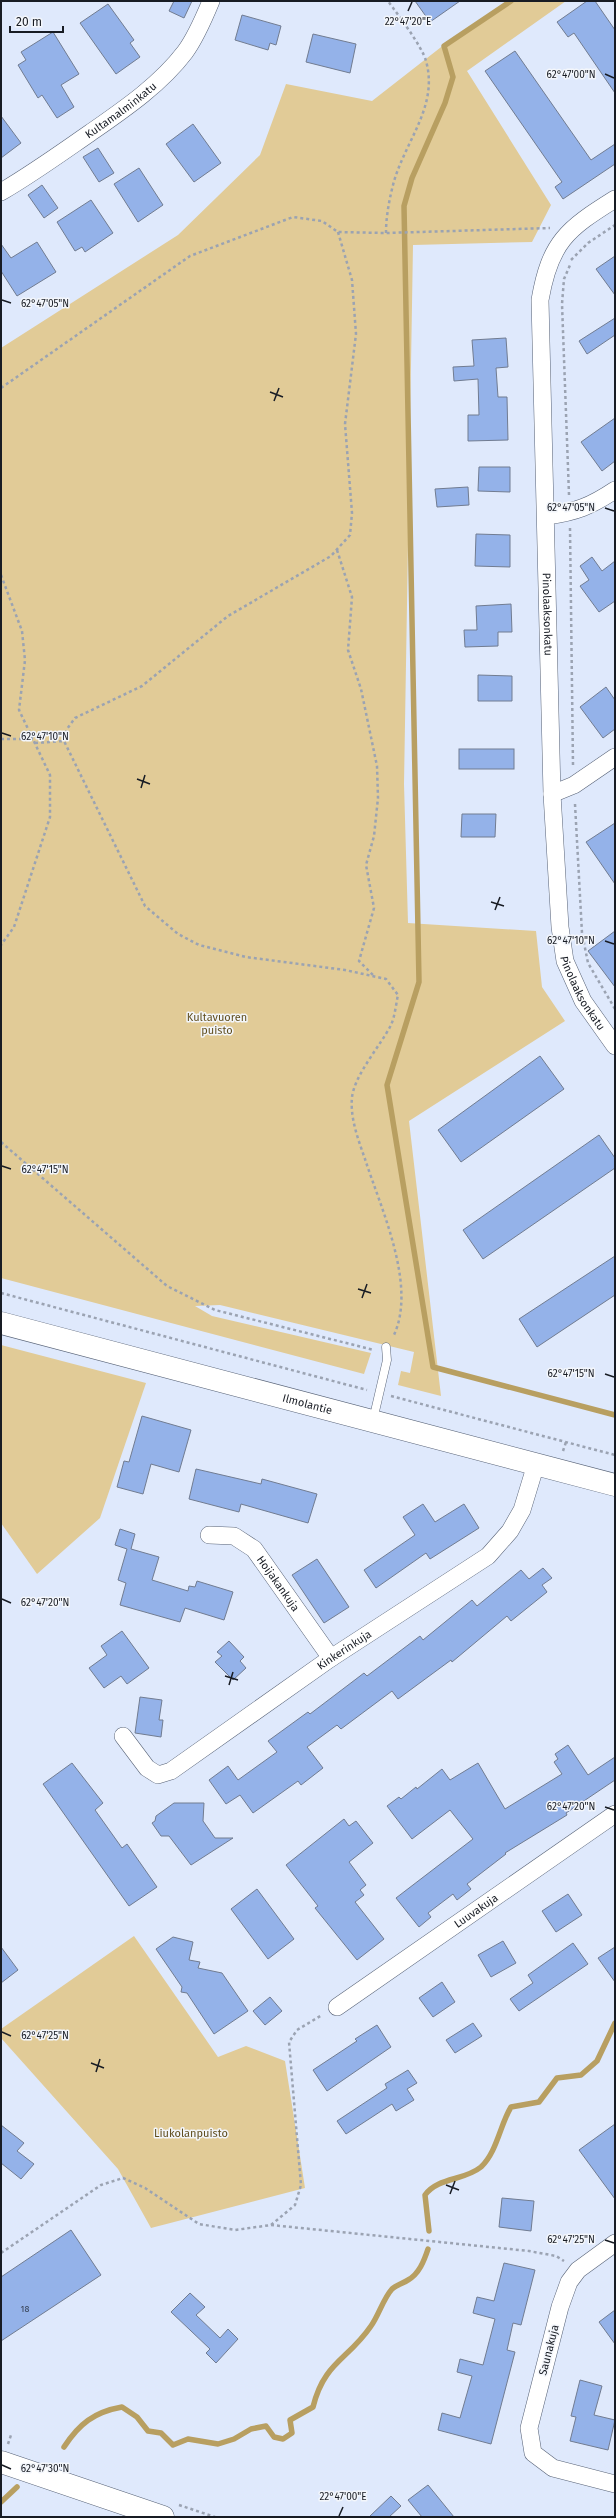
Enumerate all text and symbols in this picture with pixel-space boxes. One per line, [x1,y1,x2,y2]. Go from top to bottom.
scale bar [10,8,63,34]
text: 20 m [16,15,42,29]
text: 22°47'20"E [385,16,431,28]
text: 62°47'00"N [547,69,595,81]
street label: Kultamalminkatu [83,79,159,141]
text: 62°47'05"N [21,298,69,310]
text: 62°47'05"N [547,502,595,514]
street label: Pinolaaksonkatu [540,573,555,656]
text: 62°47'10"N [21,731,69,743]
text: 62°47'10"N [547,935,595,947]
street label: Pinolaaksonkatu [558,955,608,1033]
park label: Kultavuoren puisto [187,1011,247,1037]
text: 62°47'15"N [21,1164,69,1176]
text: 62°47'15"N [547,1368,595,1380]
street label: Ilmolantie [281,1391,334,1417]
street label: Hoijakankuja [254,1553,302,1614]
text: 62°47'20"N [21,1597,69,1609]
street label: Kinkerinkuja [314,1627,374,1672]
text: 62°47'20"N [547,1801,595,1813]
street label: Luuvakuja [451,1891,500,1930]
text: 62°47'25"N [21,2030,69,2042]
park label: Liukolanpuisto [154,2127,228,2140]
text: 62°47'25"N [547,2234,595,2246]
house number: 18 [21,2304,29,2314]
street label: Saunakuja [536,2323,562,2377]
text: 62°47'30"N [21,2463,69,2475]
text: 22°47'00"E [319,2491,367,2503]

